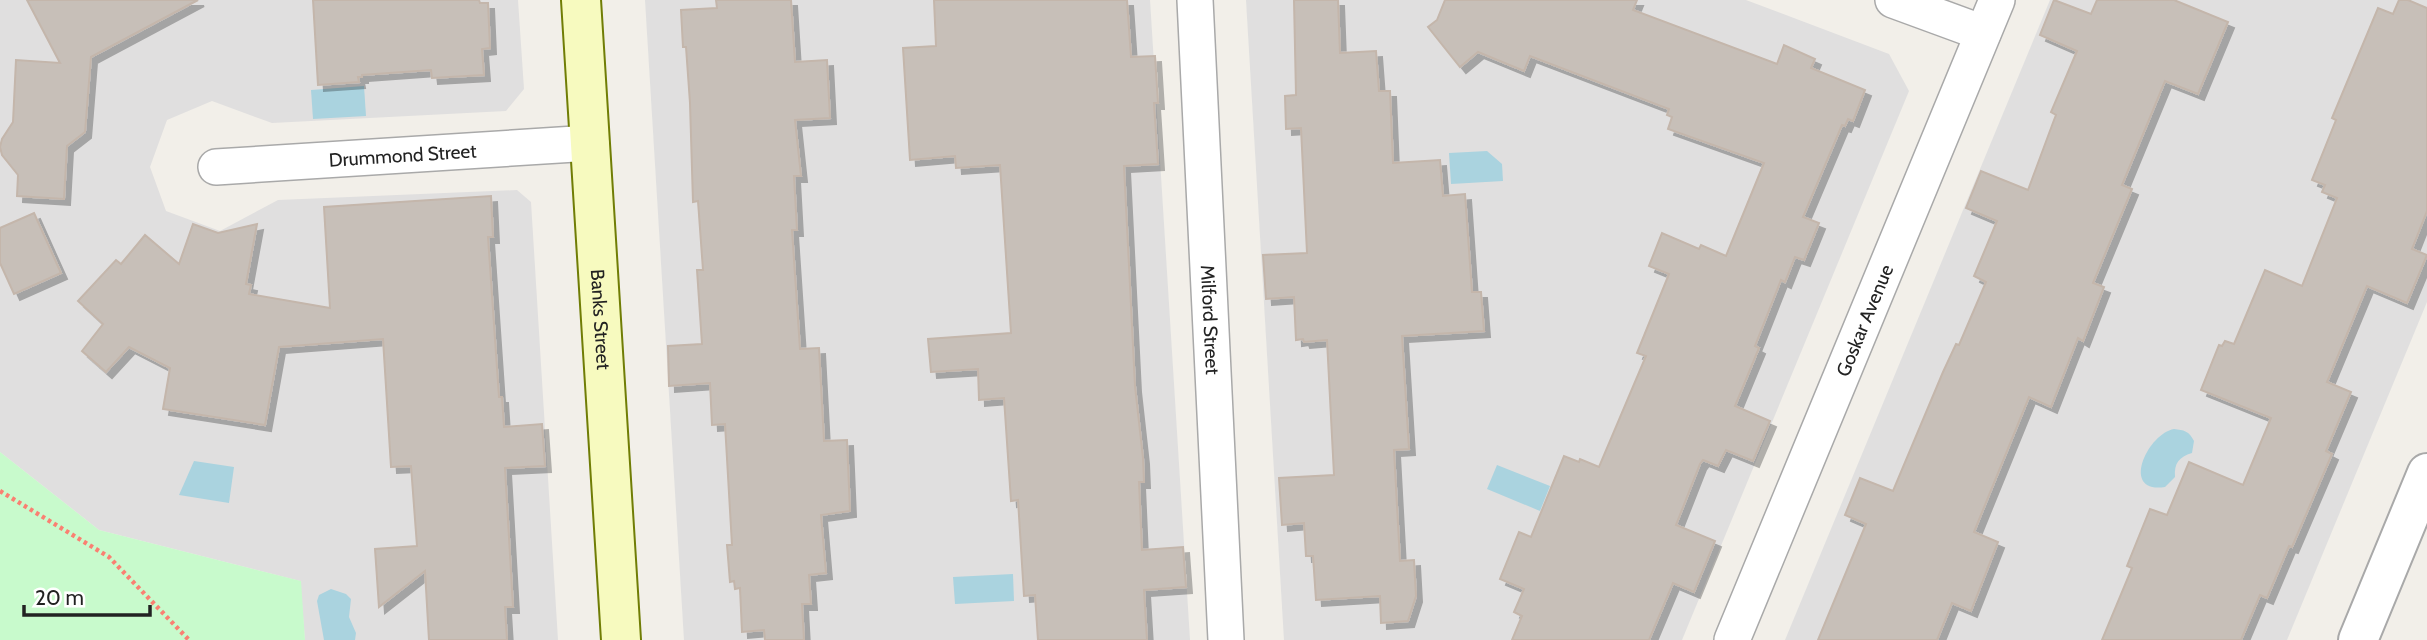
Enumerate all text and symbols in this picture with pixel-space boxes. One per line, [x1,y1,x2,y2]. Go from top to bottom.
street label: Drummond Street [328,139,478,172]
street label: Goskar Avenue [1831,261,1898,380]
street label: Milford Street [1196,264,1224,376]
street label: Banks Street [586,268,615,371]
scale bar [24,574,150,618]
text: 20 m [35,585,84,610]

